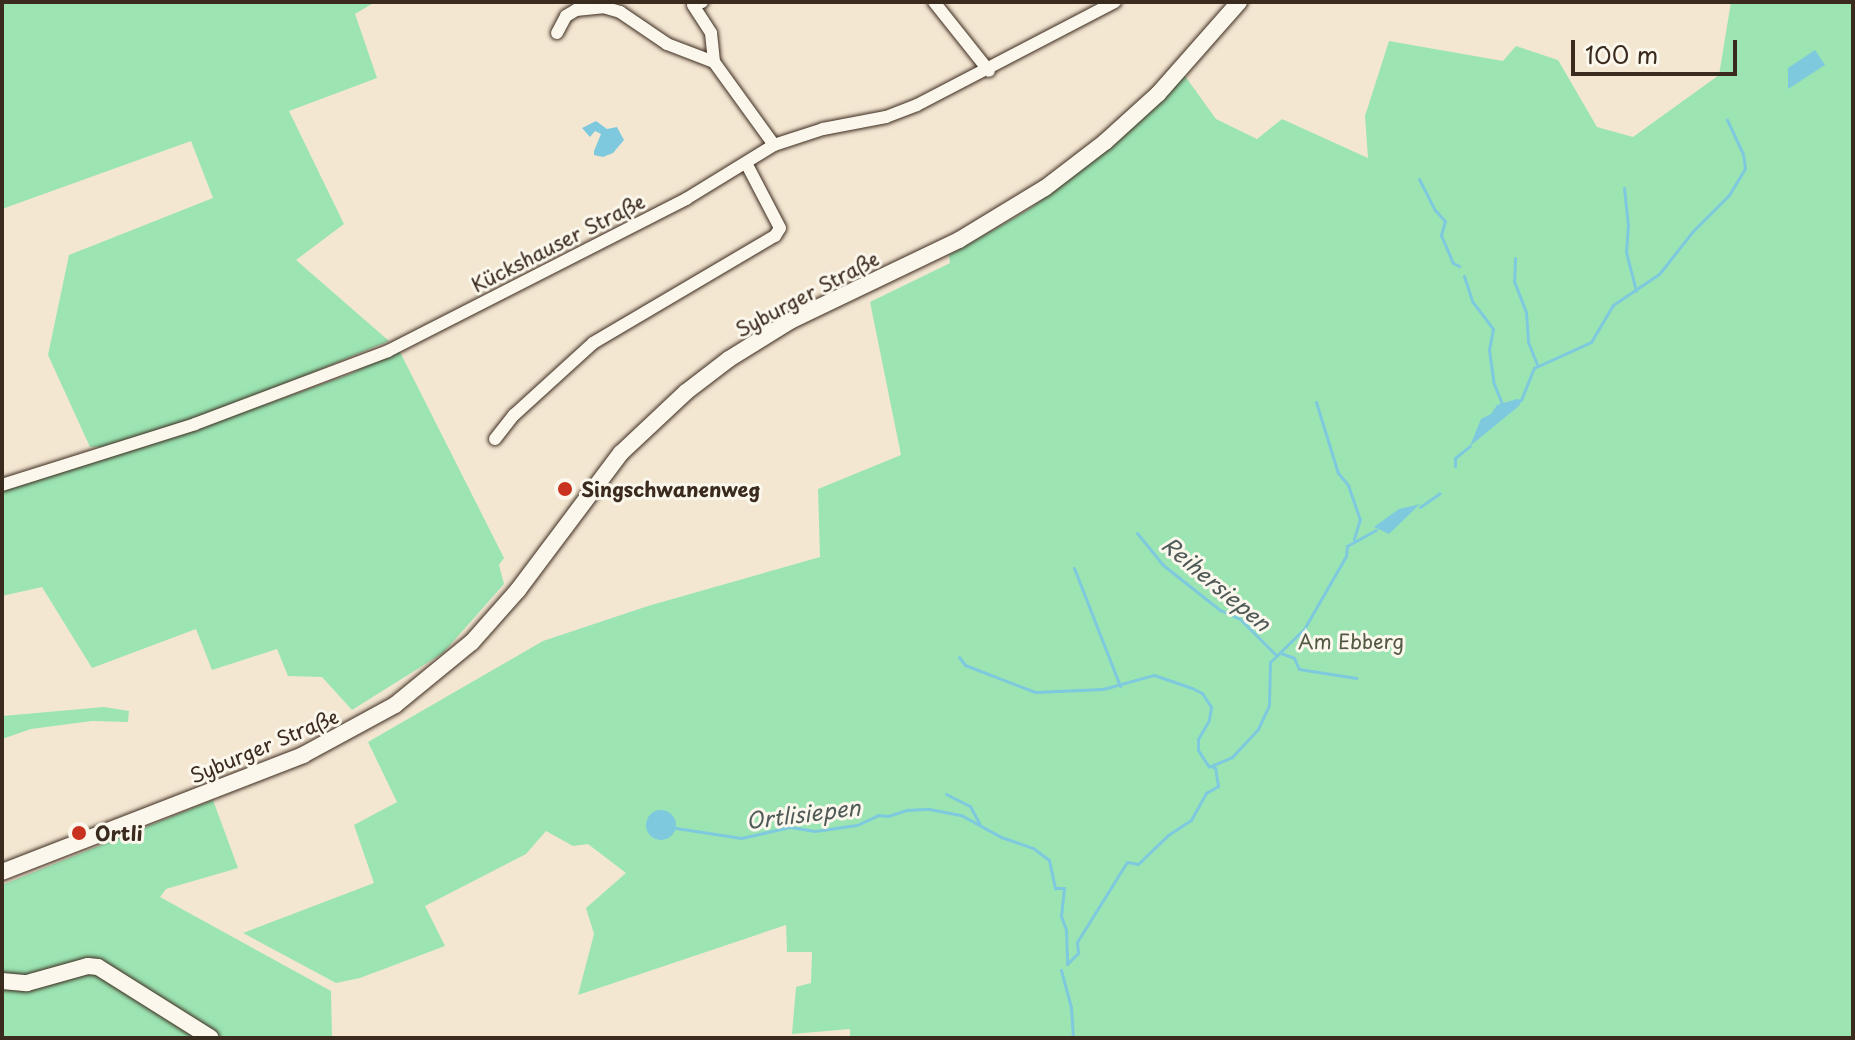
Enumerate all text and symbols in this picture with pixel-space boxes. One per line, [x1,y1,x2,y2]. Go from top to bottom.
scale bar [1575,24,1741,74]
text: 100 m [1585,36,1658,72]
street label: Kückshauser Straße [467,189,649,297]
street label: Syburger Straße [731,246,883,342]
place label: Singschwanenweg [581,477,760,501]
marker: Singschwanenweg [556,480,574,498]
water label: Reihersiepen [1158,530,1276,636]
park label: Am Ebberg [1298,629,1404,653]
street label: Syburger Straße [185,704,343,788]
water label: Ortlisiepen [744,793,862,833]
place label: Ortli [95,821,143,845]
marker: Ortli [70,824,88,842]

